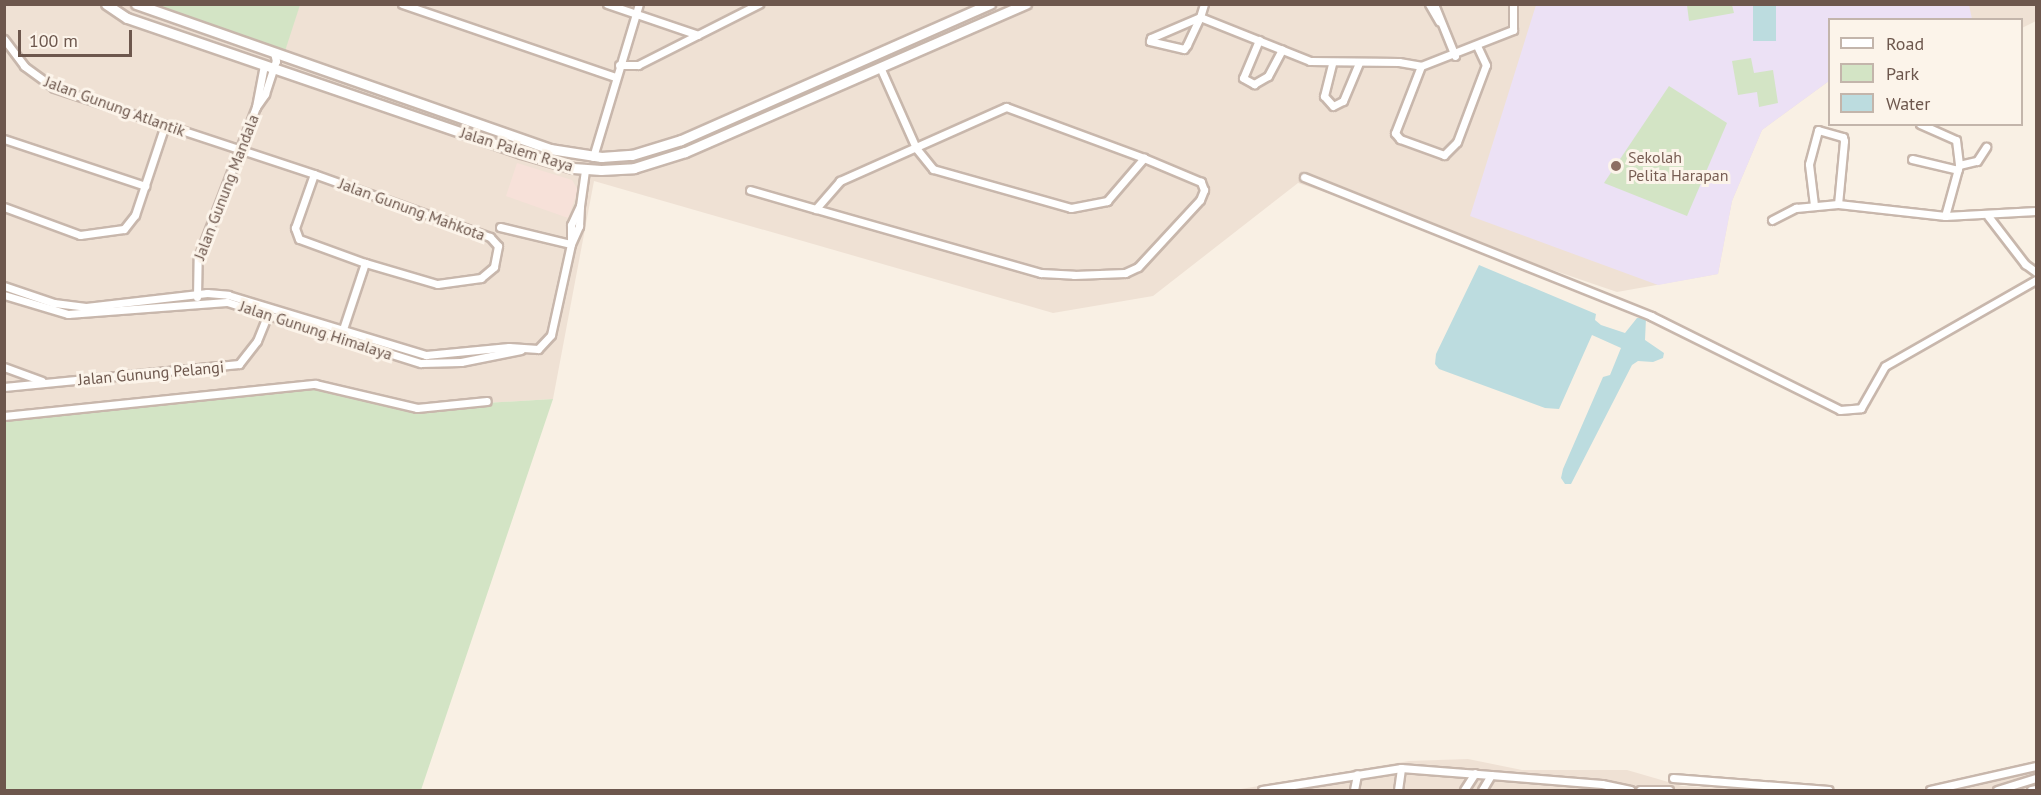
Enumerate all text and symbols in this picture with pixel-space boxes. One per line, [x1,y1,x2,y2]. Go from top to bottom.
scale bar [21,18,135,56]
legend [1828,18,2023,126]
text: 100 m [29,29,78,52]
text: Road [1886,32,1924,55]
text: Park [1886,62,1919,85]
street label: Jalan Gunung Atlantik [42,72,188,140]
text: Water [1886,92,1930,115]
street label: Jalan Gunung Mandala [189,112,263,262]
street label: Jalan Palem Raya [458,123,576,175]
place label: Sekolah Pelita Harapan [1628,147,1728,185]
marker: Sekolah Pelita Harapan [1609,159,1623,173]
street label: Jalan Gunung Mahkota [336,174,488,244]
street label: Jalan Gunung Himalaya [237,296,395,364]
street label: Jalan Gunung Pelangi [77,357,225,389]

